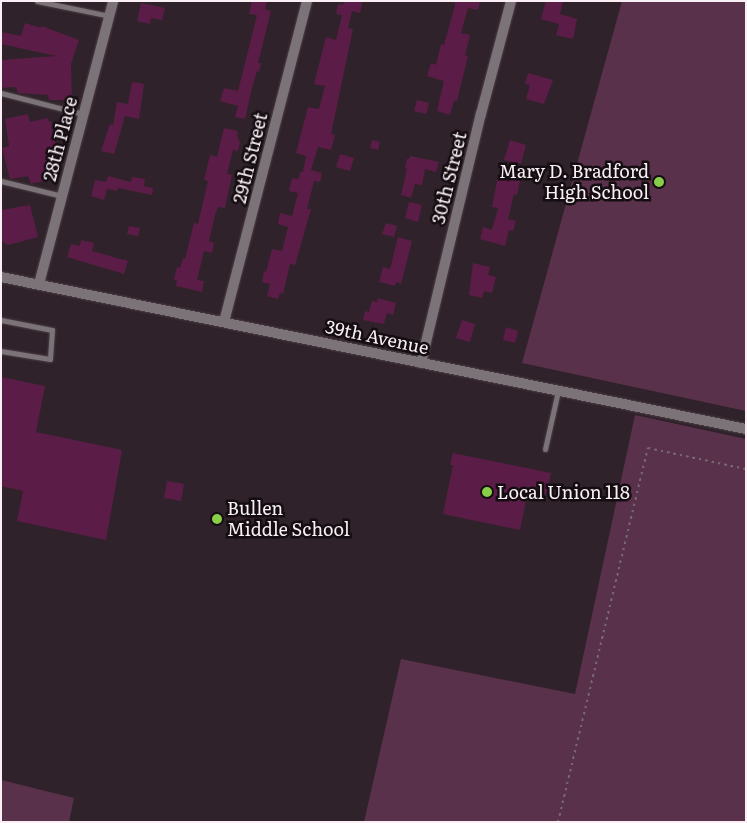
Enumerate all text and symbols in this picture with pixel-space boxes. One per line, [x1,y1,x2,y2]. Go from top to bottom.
street label: 28th Place [38,94,82,184]
street label: 29th Street [228,110,272,206]
street label: 30th Street [427,130,471,226]
place label: Mary D. Bradford High School [499,161,649,203]
marker: Mary D. Bradford High School [653,176,665,188]
street label: 39th Avenue [323,316,431,358]
place label: Local Union 118 [497,481,630,503]
marker: Local Union 118 [481,486,493,498]
place label: Bullen Middle School [227,498,350,540]
marker: Bullen Middle School [211,513,223,525]

